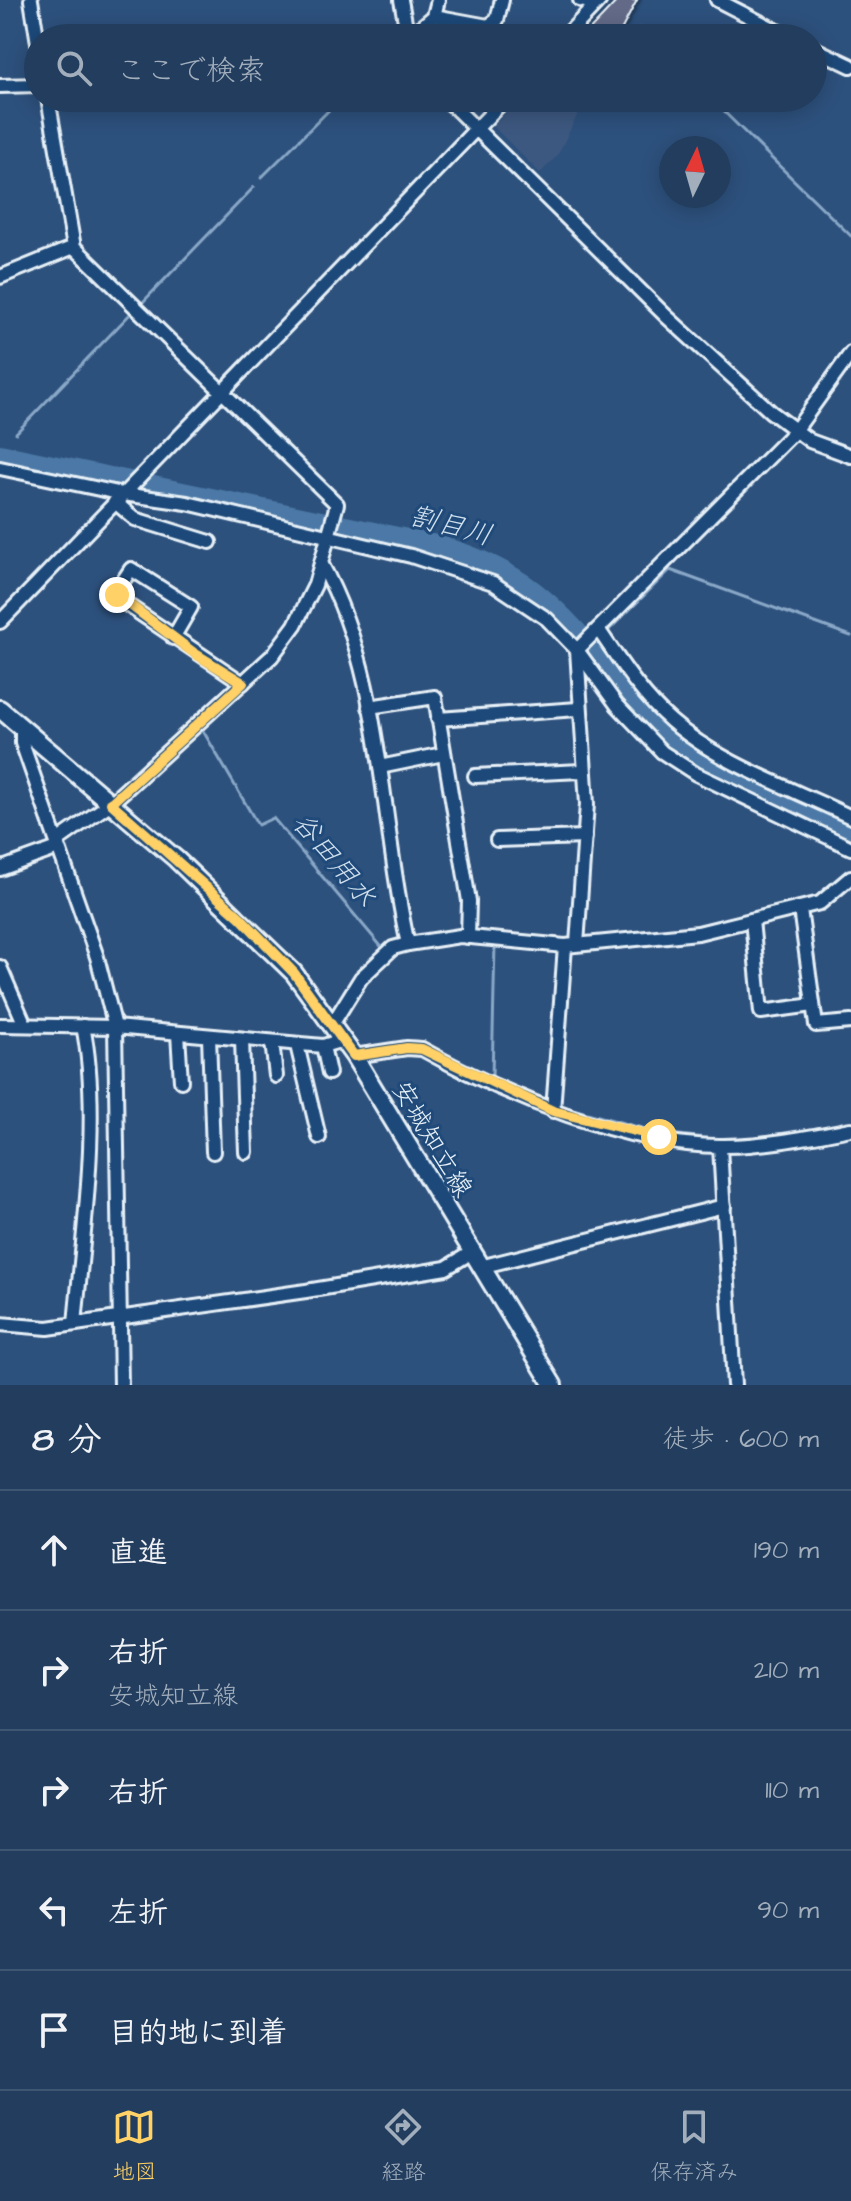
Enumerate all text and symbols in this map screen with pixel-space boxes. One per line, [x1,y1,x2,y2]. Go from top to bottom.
search box [24,24,827,112]
icon: search [52,46,96,90]
text: ここで検索 [116,50,266,92]
north arrow [659,136,731,208]
water label: 割目川 [405,496,497,556]
route end [99,577,135,613]
water label: 谷田用水 [283,805,385,915]
street label: 安城知立線 [383,1074,481,1204]
route start [641,1119,677,1155]
text: 8 分 [32,1416,102,1464]
text: 徒歩 · 600 m [663,1421,819,1457]
icon: ahead [32,1528,76,1572]
text: 直進 [108,1532,168,1574]
text: 190 m [754,1532,819,1568]
text: 右折 [108,1632,168,1674]
icon: right [32,1648,76,1692]
text: 210 m [754,1652,819,1688]
text: 安城知立線 [108,1678,238,1714]
icon: right [32,1768,76,1812]
text: 右折 [108,1772,168,1814]
text: 110 m [765,1772,819,1808]
icon: left [32,1888,76,1932]
text: 左折 [108,1892,168,1934]
text: 90 m [757,1892,819,1928]
icon: arrive [32,2008,76,2052]
text: 目的地に到着 [108,2012,288,2054]
tab: 地図 [112,2105,157,2188]
tab: 経路 [381,2105,426,2188]
tab: 保存済み [650,2105,739,2188]

